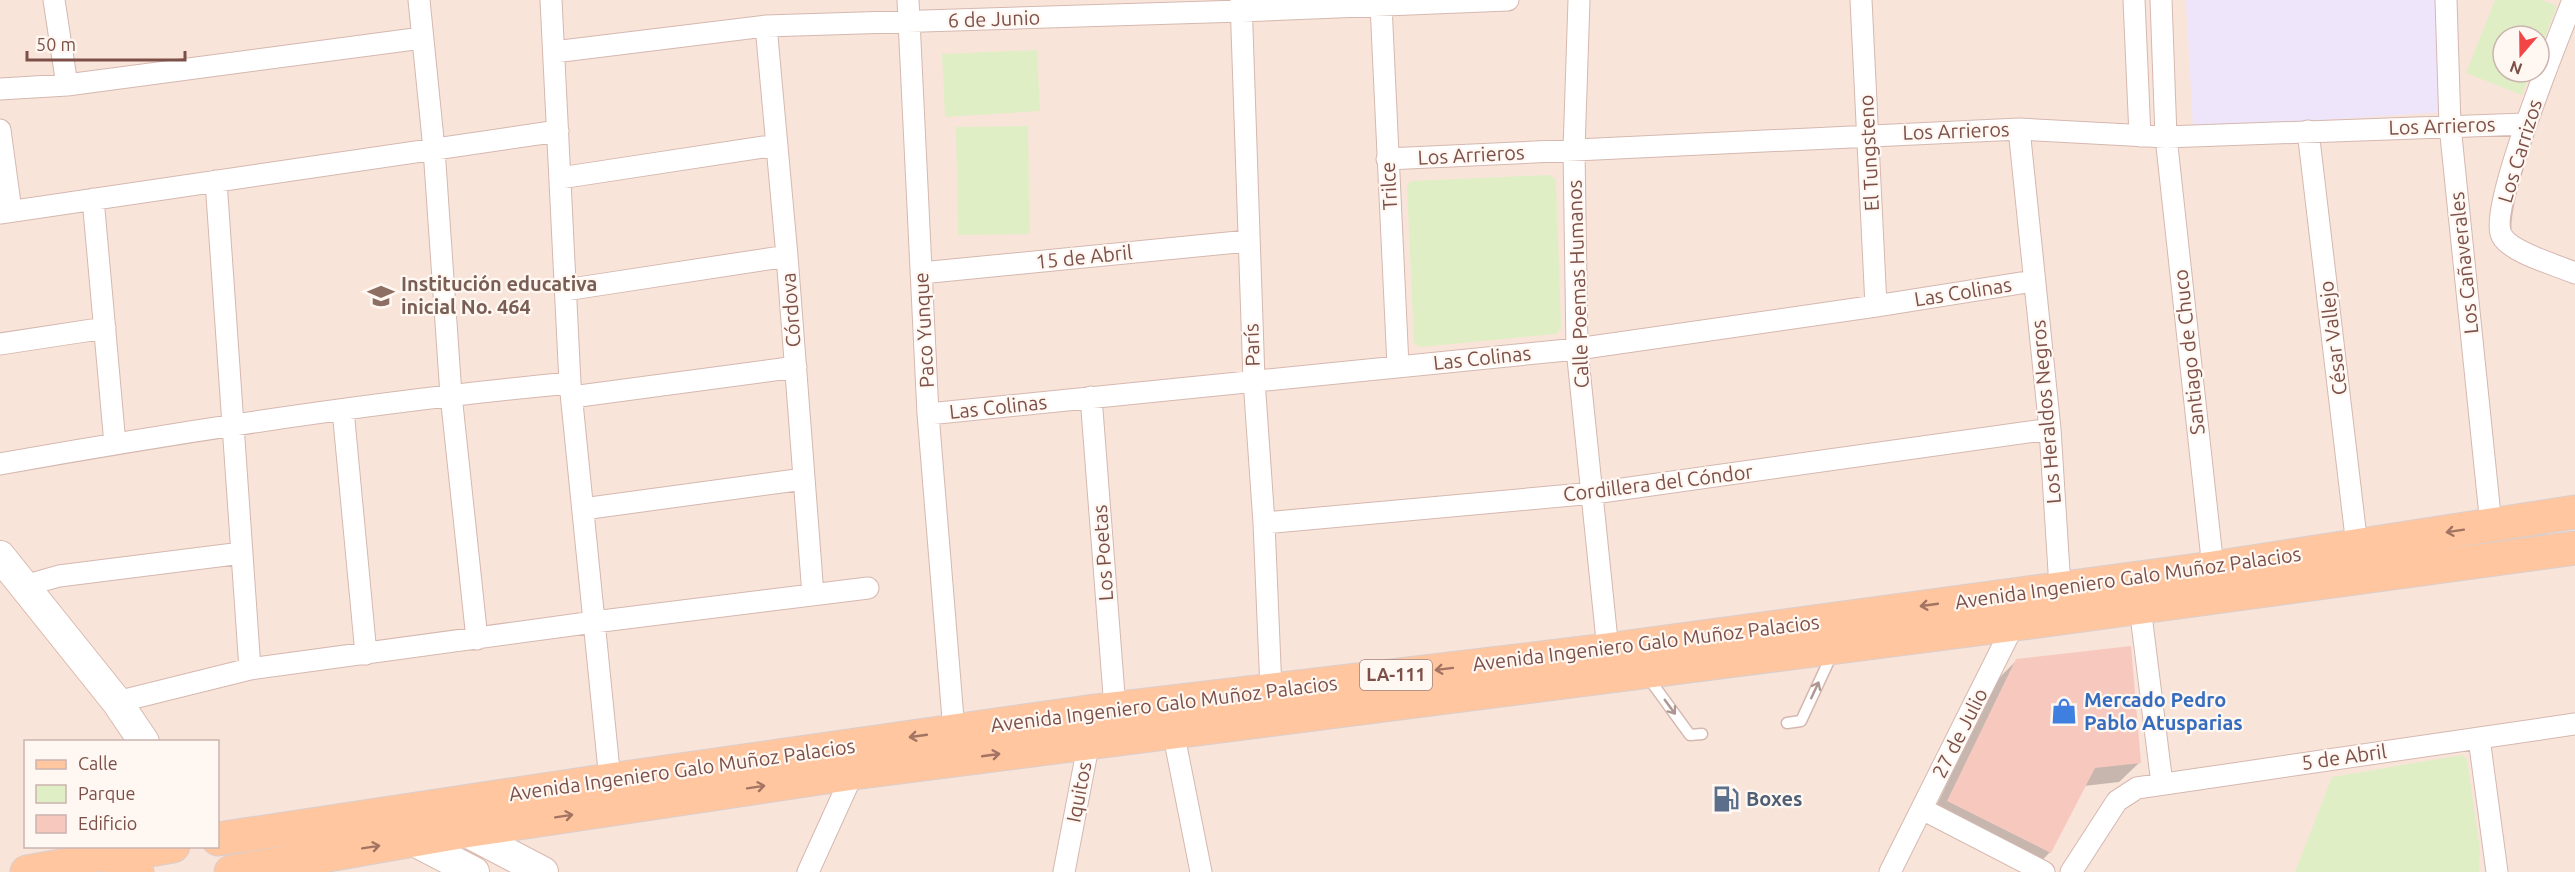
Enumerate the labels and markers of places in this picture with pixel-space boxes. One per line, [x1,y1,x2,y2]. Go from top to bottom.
place label: Institución educativa inicial No. 464 [401,272,597,318]
school or university icon: Institución educativa inicial No. 464 [366,281,396,311]
place label: Mercado Pedro Pablo Atusparias [2084,688,2243,734]
shop icon: Mercado Pedro Pablo Atusparias [2049,696,2079,726]
fuel station icon: Boxes [1711,784,1741,814]
place label: Boxes [1746,787,1802,810]

